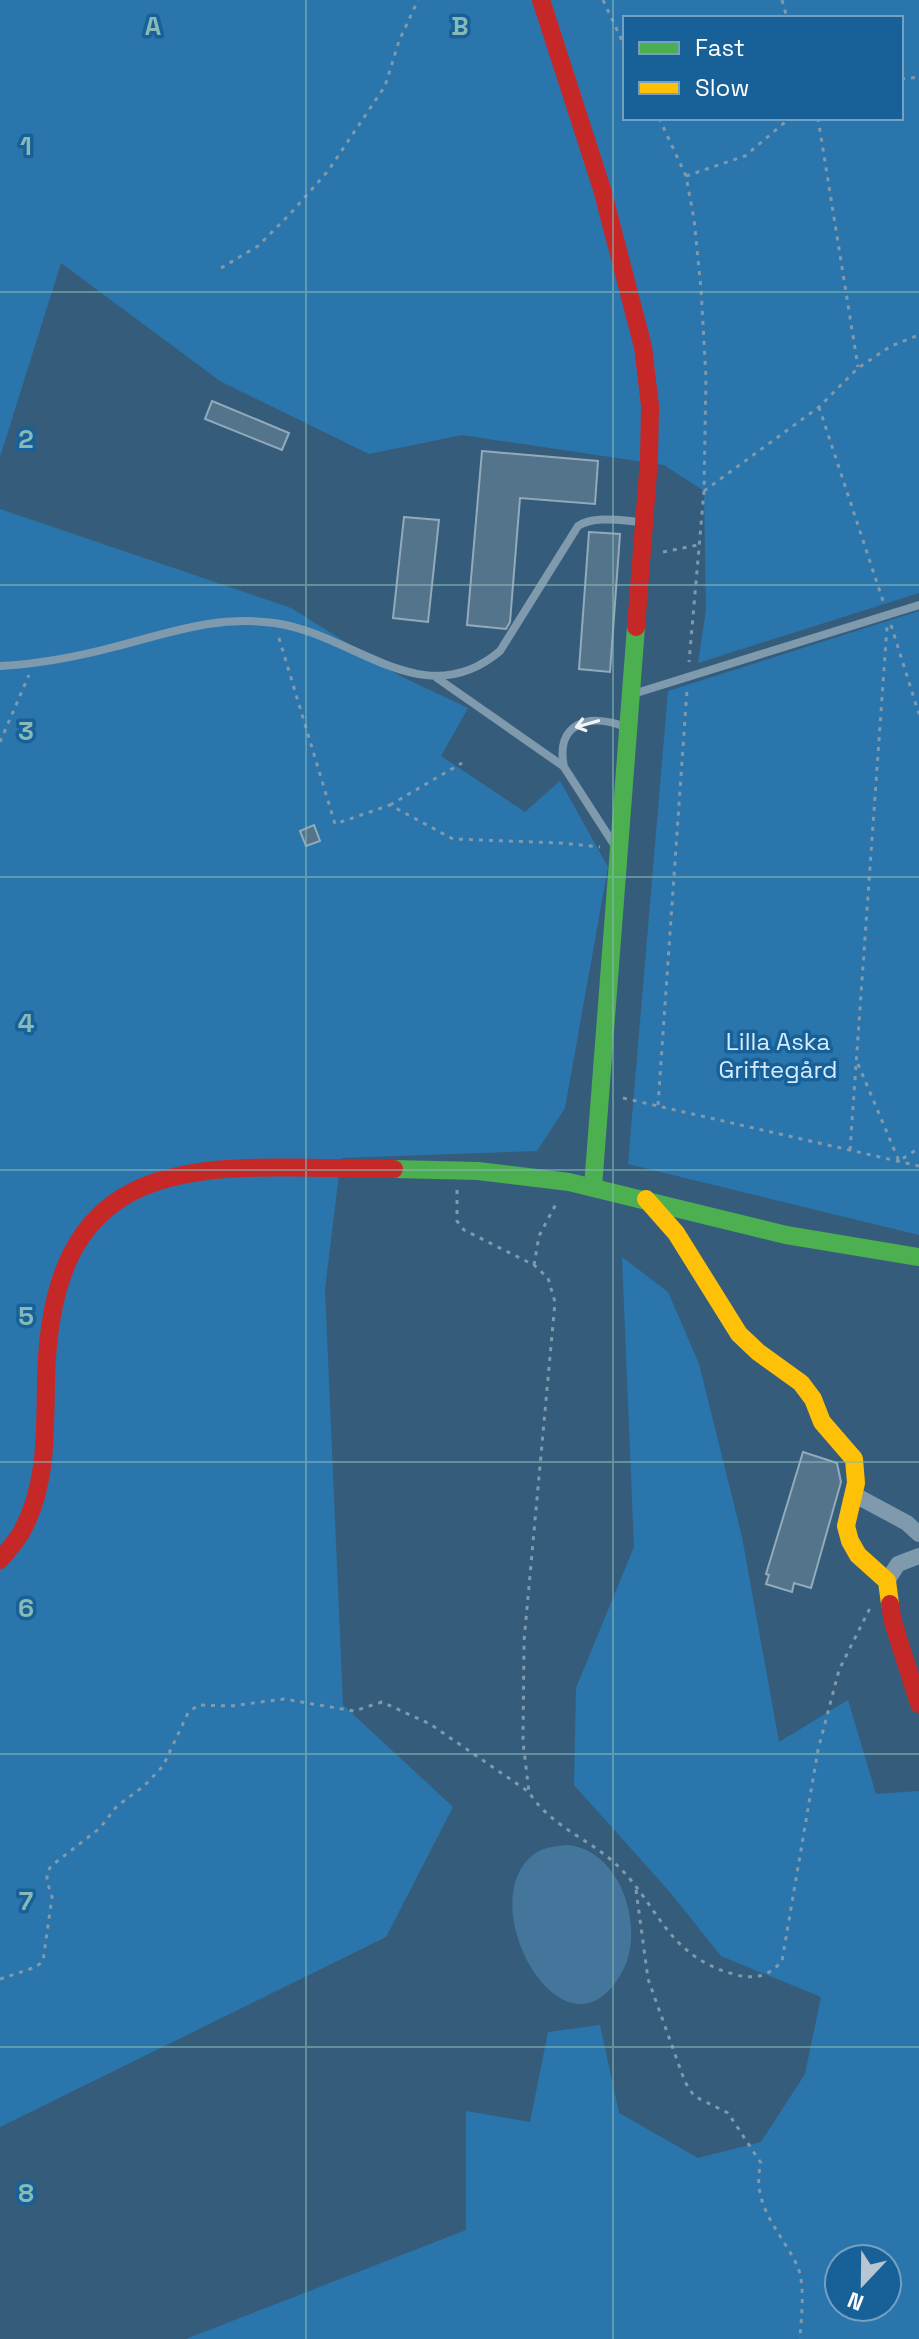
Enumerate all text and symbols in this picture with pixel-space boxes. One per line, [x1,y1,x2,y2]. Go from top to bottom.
text: A [145,9,162,43]
text: B [451,9,469,43]
legend [623,16,903,120]
text: Fast [695,32,745,63]
text: Slow [695,72,749,103]
text: 1 [20,129,32,163]
text: 2 [18,422,34,456]
text: 3 [18,714,34,748]
one-way arrow [575,717,600,732]
text: 4 [18,1006,34,1040]
park label: Lilla Aska Griftegård [718,1026,838,1085]
text: 5 [18,1299,34,1333]
text: 6 [18,1591,34,1625]
text: 7 [19,1884,33,1918]
text: 8 [18,2176,34,2210]
north arrow [823,2243,903,2323]
text: N [843,2286,868,2317]

